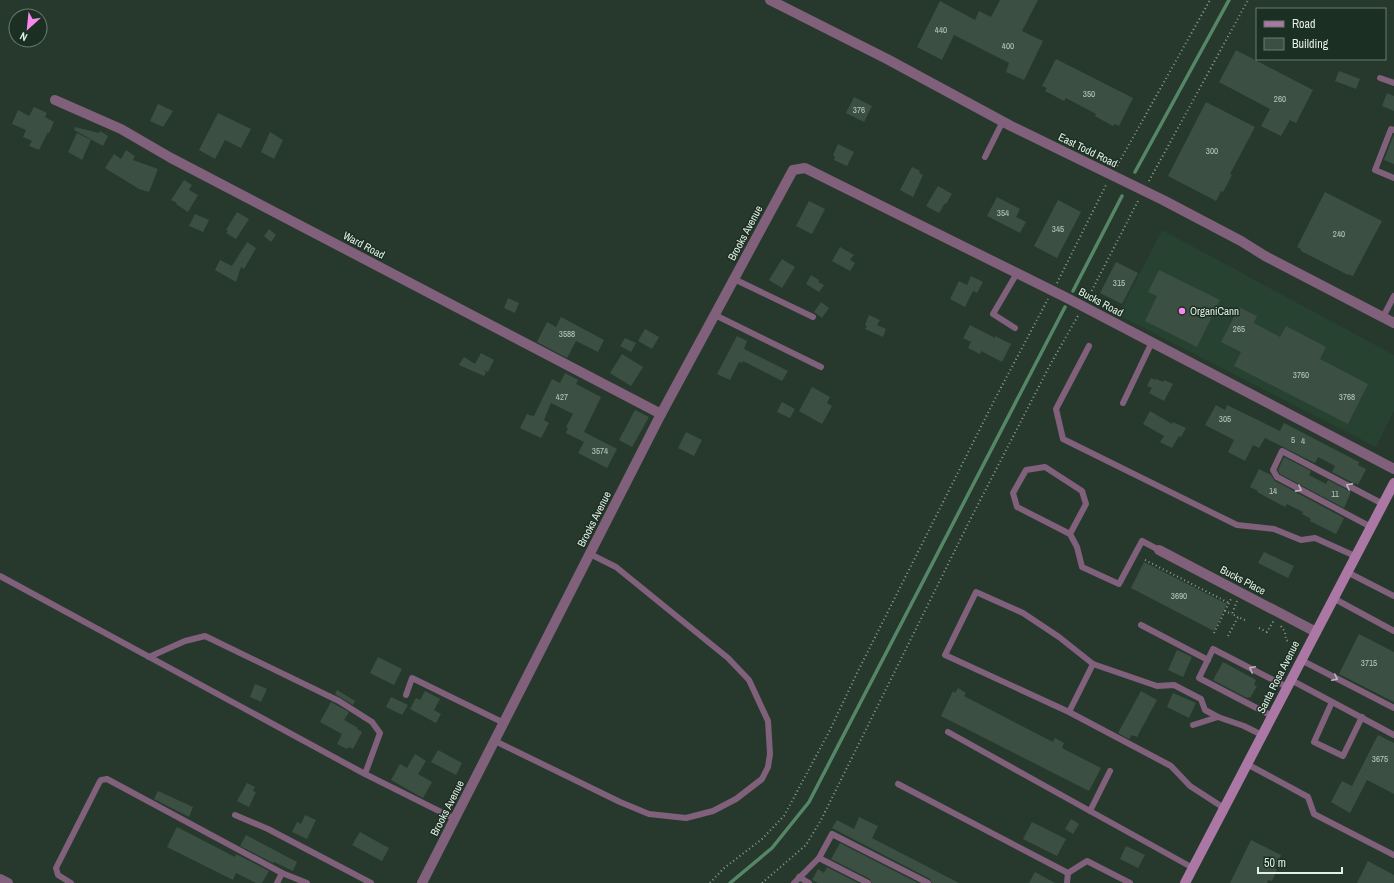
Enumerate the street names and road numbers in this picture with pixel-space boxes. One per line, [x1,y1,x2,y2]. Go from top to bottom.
street label: East Todd Road [1056,130,1120,170]
street label: Brooks Avenue [725,203,765,263]
street label: Ward Road [341,228,387,262]
street label: Bucks Road [1076,284,1126,320]
street label: Brooks Avenue [574,489,614,549]
street label: Bucks Place [1218,562,1268,598]
street label: Santa Rosa Avenue [1254,638,1302,716]
street label: Brooks Avenue [427,778,467,838]

